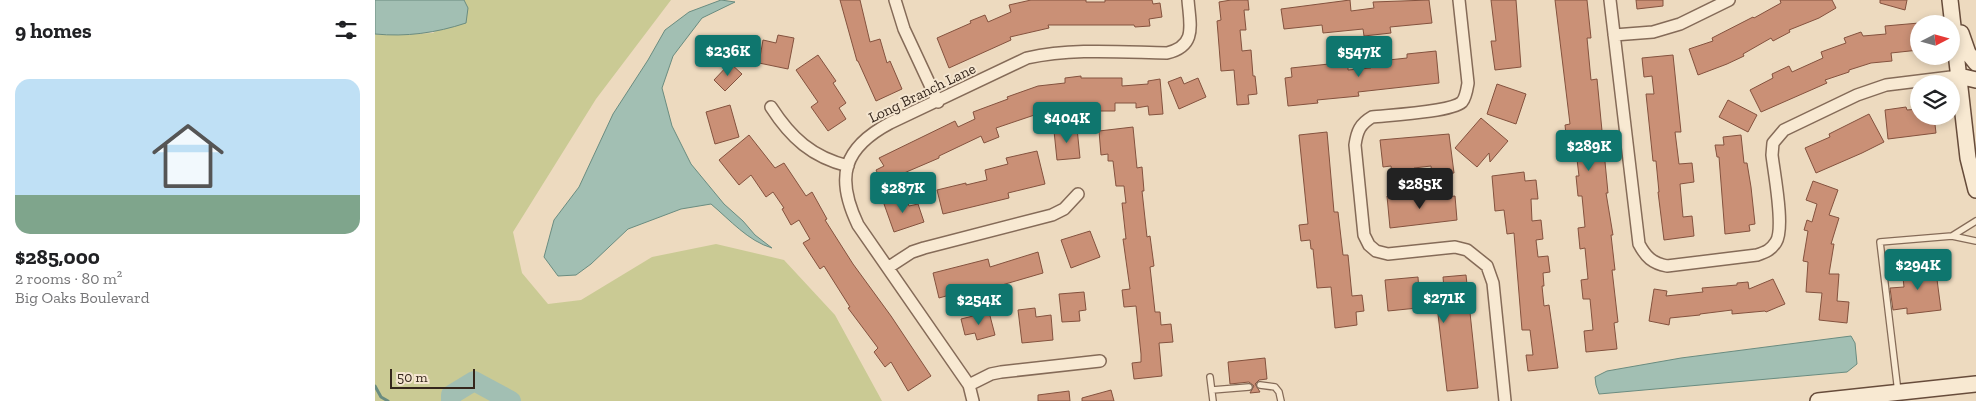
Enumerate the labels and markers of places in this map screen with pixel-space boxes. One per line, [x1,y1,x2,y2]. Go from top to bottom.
pin: $236K [693,34,763,77]
pin: $547K [1324,36,1394,78]
pin: $404K [1032,102,1102,144]
pin: $289K [1554,130,1624,172]
pin: $285K [1385,168,1455,210]
pin: $287K [868,172,938,214]
pin: $294K [1883,248,1953,291]
pin: $271K [1409,282,1479,324]
pin: $254K [944,284,1014,326]

